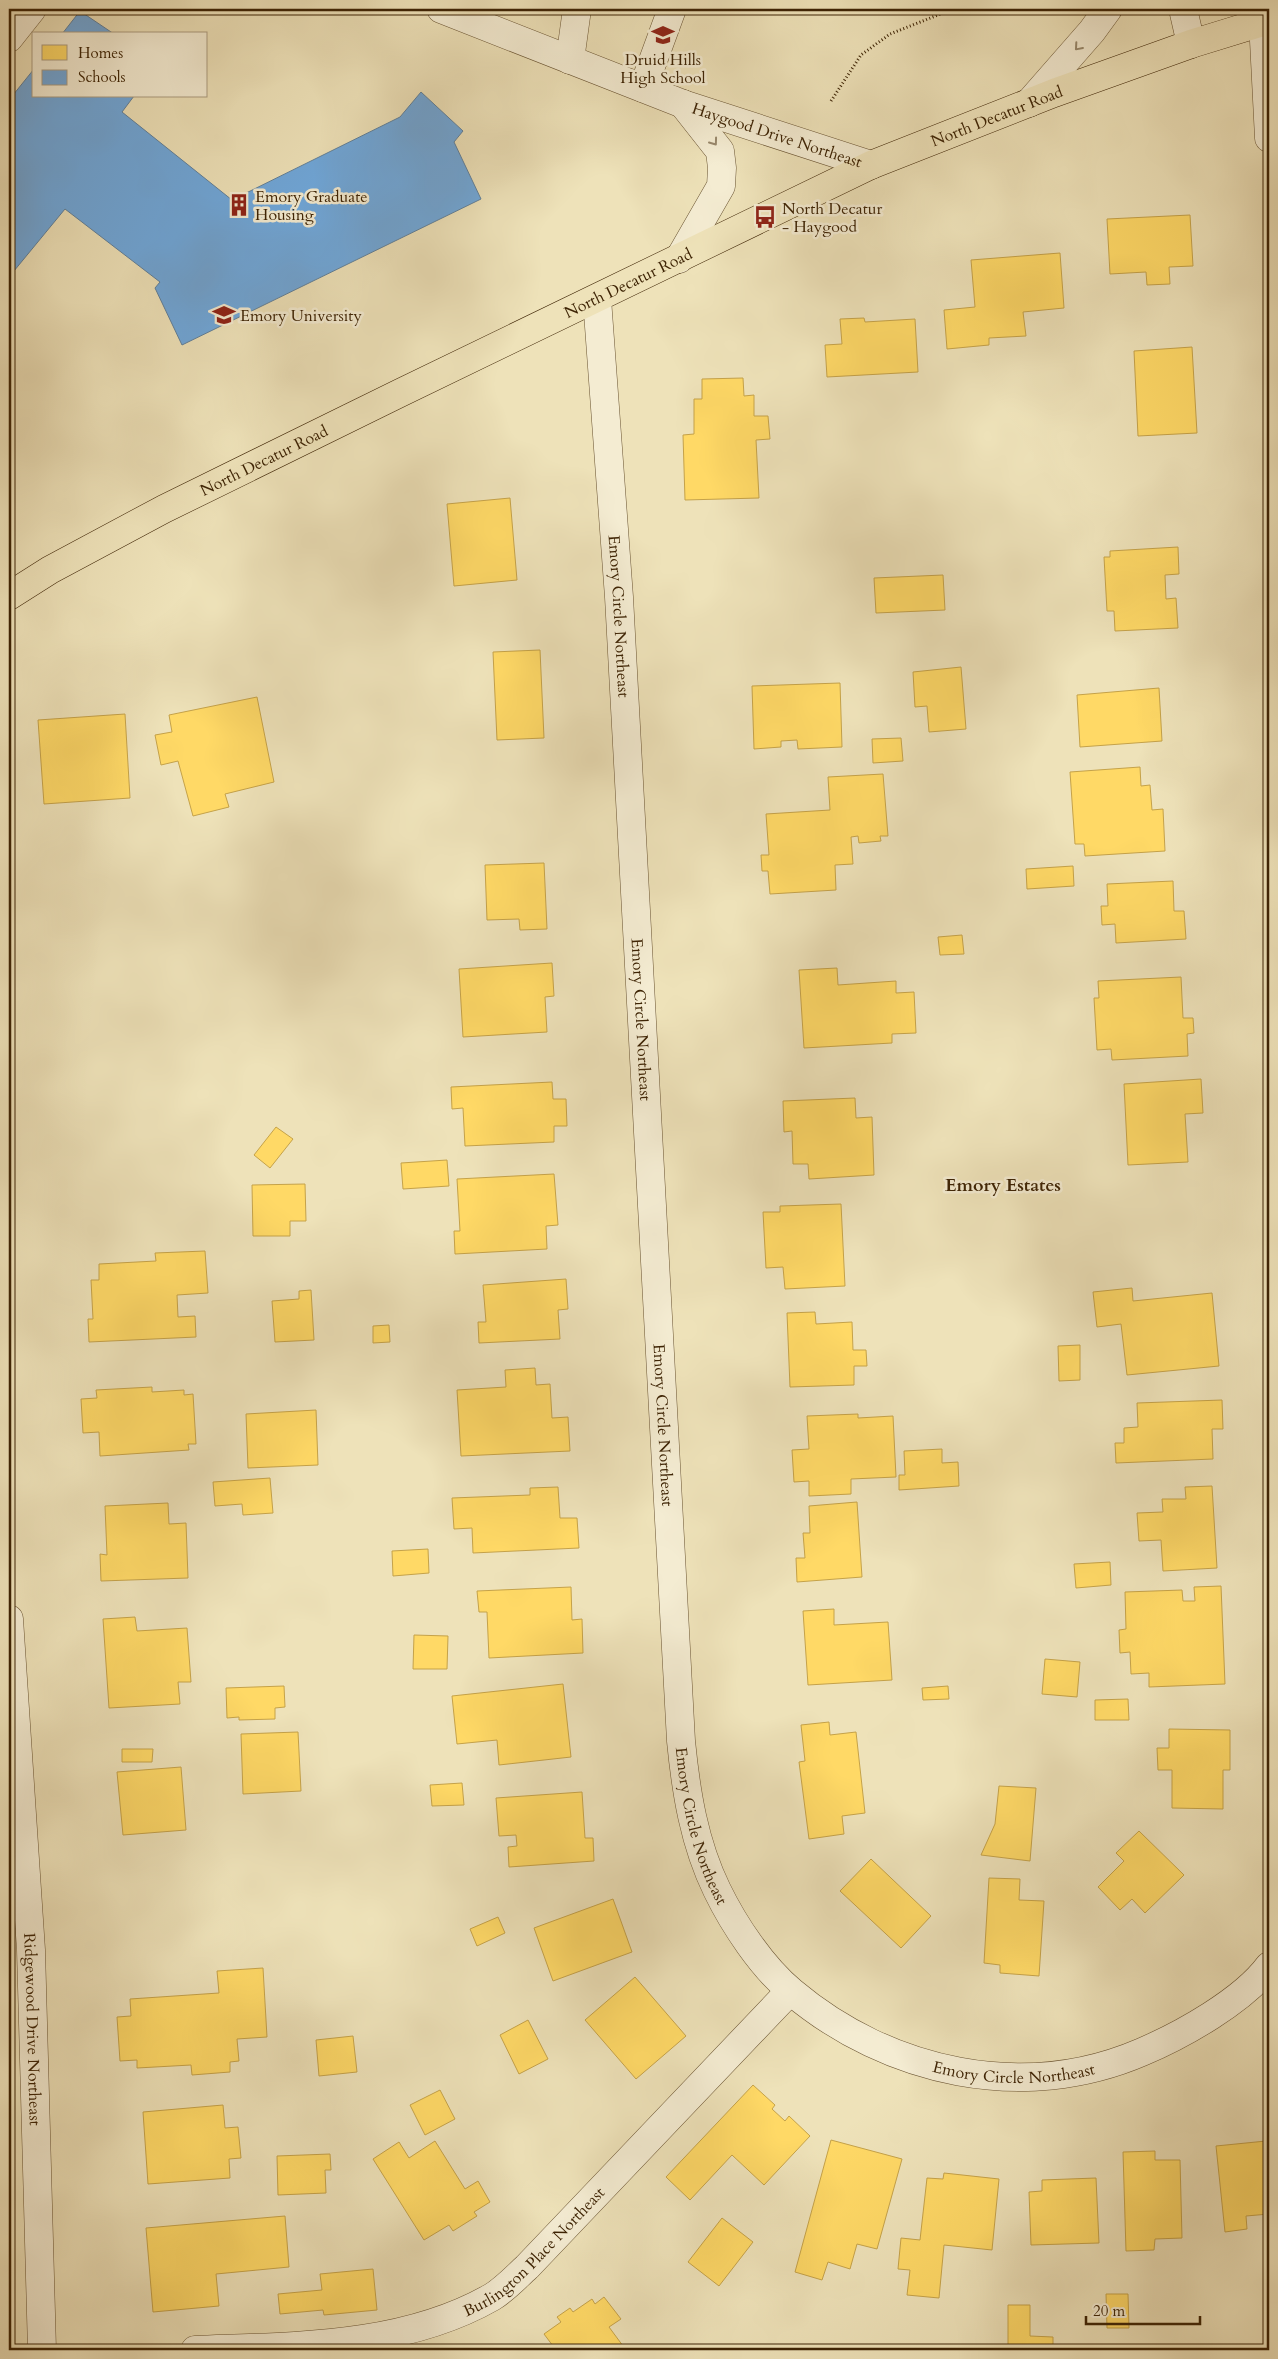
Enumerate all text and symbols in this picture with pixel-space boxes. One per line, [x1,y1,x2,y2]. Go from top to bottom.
school or university icon: Druid Hills High School [650,22,676,48]
legend [32,32,208,98]
one-way arrow [1075,41,1084,50]
text: Homes [78,43,123,63]
place label: Druid Hills High School [620,49,706,89]
text: Schools [78,67,126,87]
street label: North Decatur Road [928,81,1066,152]
street label: Haygood Drive Northeast [689,98,865,173]
one-way arrow [708,136,717,146]
place label: Emory Graduate Housing [255,186,368,226]
building icon: Emory Graduate Housing [226,192,252,218]
place label: North Decatur - Haygood [782,198,883,238]
bus stop icon: North Decatur - Haygood [752,204,778,230]
street label: North Decatur Road [561,243,697,324]
school or university icon: Emory University [211,302,237,328]
place label: Emory University [240,305,362,327]
street label: North Decatur Road [197,420,332,502]
street label: Emory Circle Northeast [602,534,634,698]
street label: Emory Circle Northeast [626,938,656,1101]
district label: Emory Estates [945,1173,1061,1198]
street label: Emory Circle Northeast [647,1343,678,1507]
street label: Emory Circle Northeast [670,1746,733,1909]
street label: Ridgewood Drive Northeast [18,1932,46,2126]
street label: Emory Circle Northeast [930,2056,1097,2089]
street label: Burlington Place Northeast [460,2182,610,2322]
scale bar [1086,2294,1199,2326]
text: 20 m [1093,2301,1125,2321]

